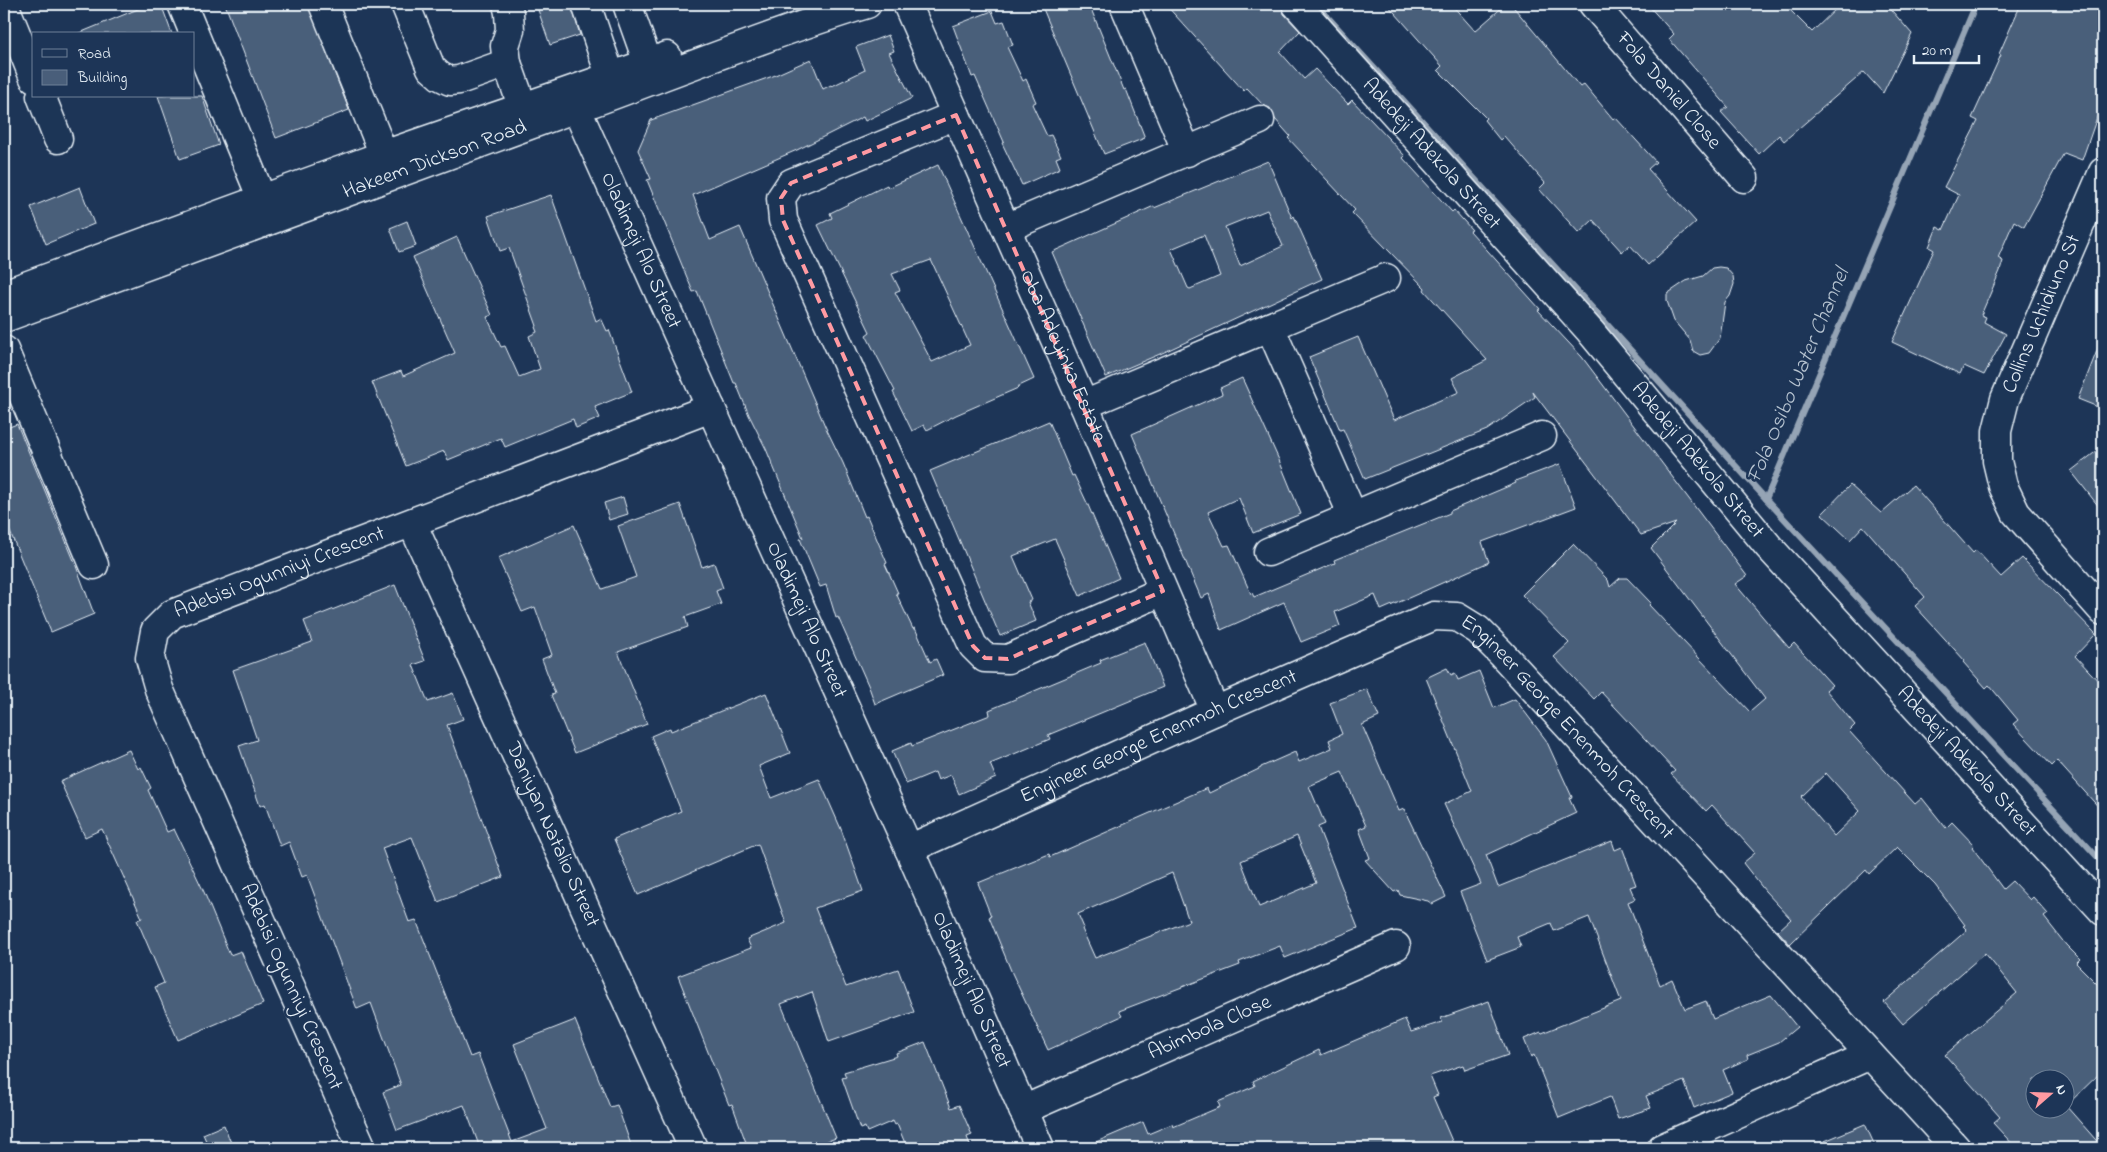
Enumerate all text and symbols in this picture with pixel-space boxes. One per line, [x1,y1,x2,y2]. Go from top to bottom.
street label: Fola Daniel Close [1608,25,1728,157]
legend [32,32,195,98]
scale bar [1914,32,1980,64]
text: 20 m [1922,40,1952,62]
text: Road [78,43,111,65]
text: Building [77,67,127,90]
street label: Adedeji Adekola Street [1355,72,1508,237]
street label: Hakeem Dickson Road [339,112,531,207]
street label: Oladimeji Alo Street [592,168,689,334]
street label: Collins Uchidiuno St [1995,230,2089,398]
water label: Fola Osibo Water Channel [1739,262,1860,488]
street label: Oba Adeyinka Estate [1011,265,1114,448]
street label: Adedeji Adekola Street [1623,376,1771,545]
street label: Adebisi Ogunniyi Crescent [170,519,390,627]
street label: Oladimeji Alo Street [758,537,854,703]
street label: Engineer George Enenmoh Crescent [1454,608,1681,847]
street label: Engineer George Enenmoh Crescent [1016,662,1302,812]
street label: Adedeji Adekola Street [1889,680,2043,844]
street label: Daniyan Natalio Street [497,737,607,932]
street label: Adebisi Ogunniyi Crescent [230,879,350,1096]
street label: Oladimeji Alo Street [923,907,1018,1074]
street label: Abimbola Close [1143,987,1277,1068]
north arrow [2024,1070,2074,1120]
text: N [2049,1082,2072,1098]

